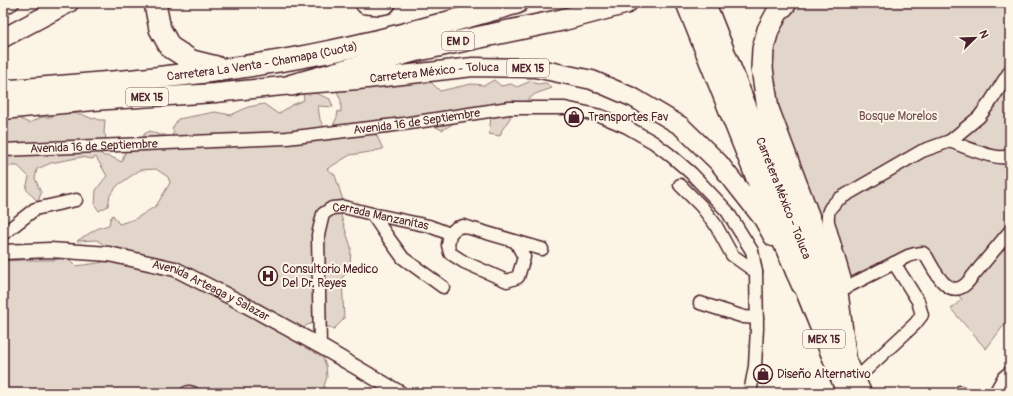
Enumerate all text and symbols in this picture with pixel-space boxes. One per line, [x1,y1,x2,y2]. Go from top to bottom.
north arrow [955,18,995,58]
text: N [976,28,991,41]
road number: EM D [442,32,474,50]
street label: Carretera La Venta - Chamapa (Cuota) [166,39,359,84]
road number: MEX 15 [507,59,549,77]
street label: Carretera México - Toluca [369,60,499,87]
road number: MEX 15 [126,88,168,106]
street label: Avenida 16 de Septiembre [352,105,481,138]
shop icon: Transportes Fav [563,106,585,128]
park label: Bosque Morelos [859,109,938,124]
place label: Transportes Fav [588,110,668,125]
street label: Carretera México - Toluca [752,135,814,262]
street label: Avenida 16 de Septiembre [30,136,158,157]
street label: Cerrada Manzanitas [332,200,431,234]
street label: Avenida Arteaga y Salazar [151,257,273,325]
place label: Consultorio Medico Del Dr. Reyes [282,262,379,291]
hospital icon: Consultorio Medico Del Dr. Reyes [257,265,279,287]
road number: MEX 15 [803,330,845,348]
shop icon: Diseño Alternativo [752,363,774,385]
place label: Diseño Alternativo [777,367,871,382]

